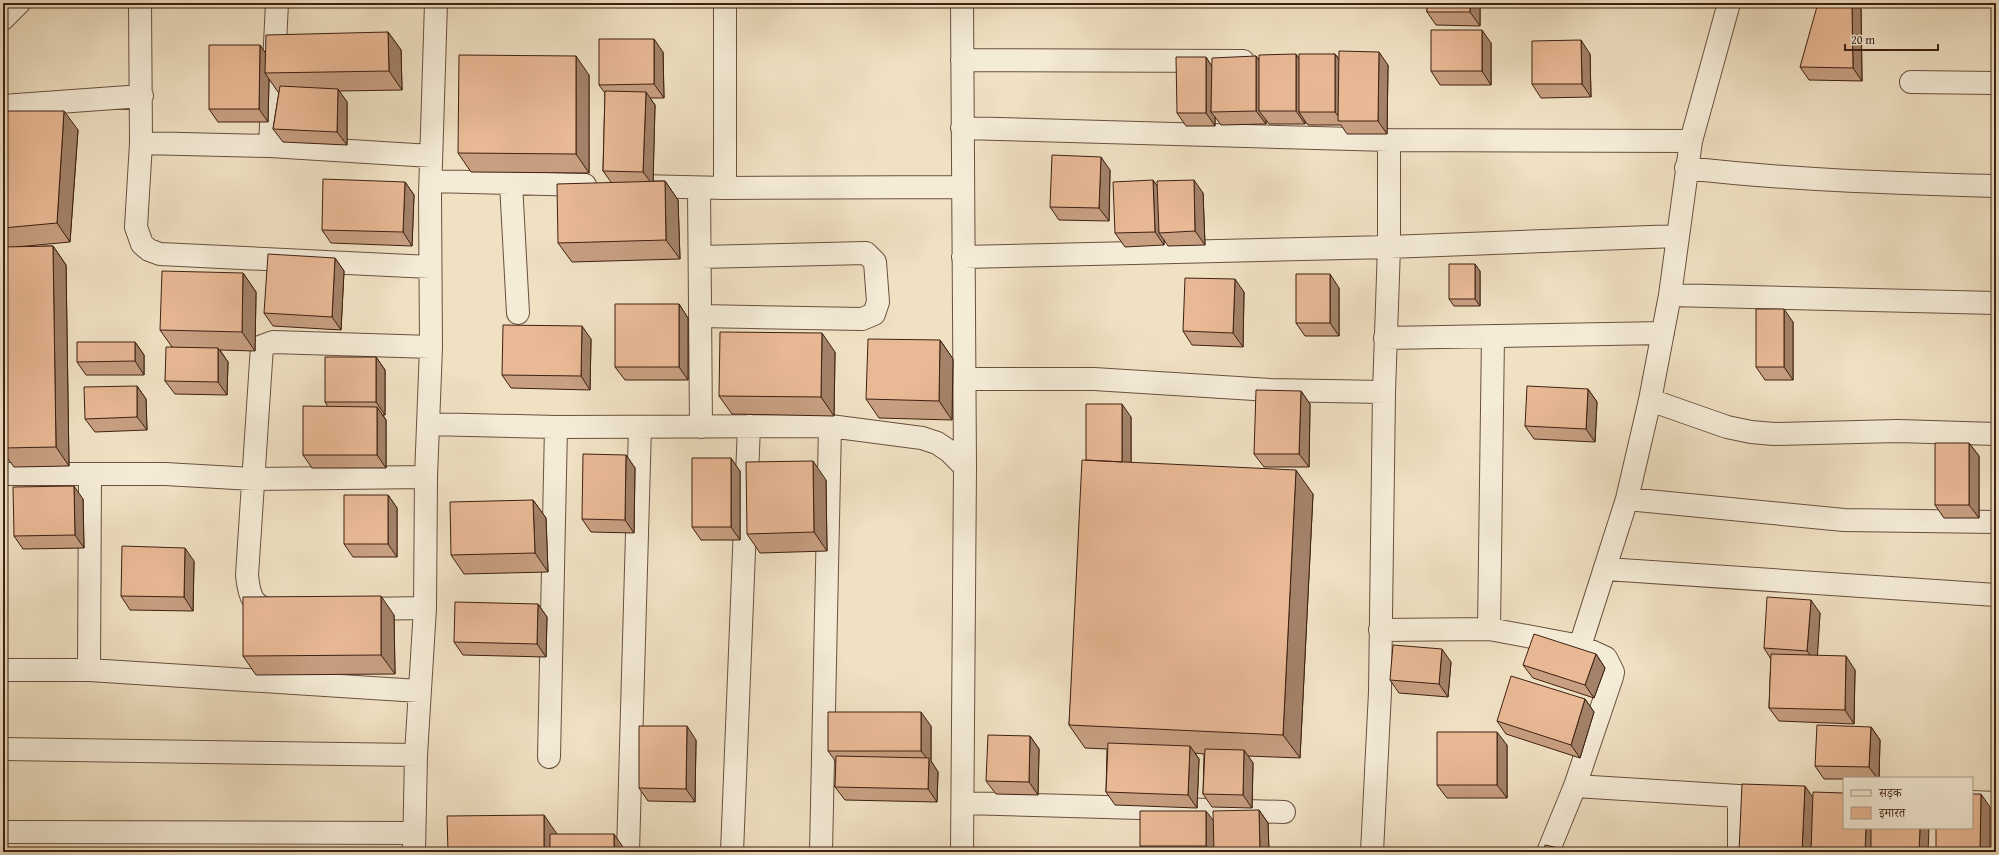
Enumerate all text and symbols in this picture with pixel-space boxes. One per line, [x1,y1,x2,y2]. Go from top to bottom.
scale bar [1845,26,1938,52]
text: 20 m [1851,31,1875,48]
legend [1843,777,1973,829]
text: सड़क [1878,784,1903,801]
text: इमारत [1878,804,1906,821]

